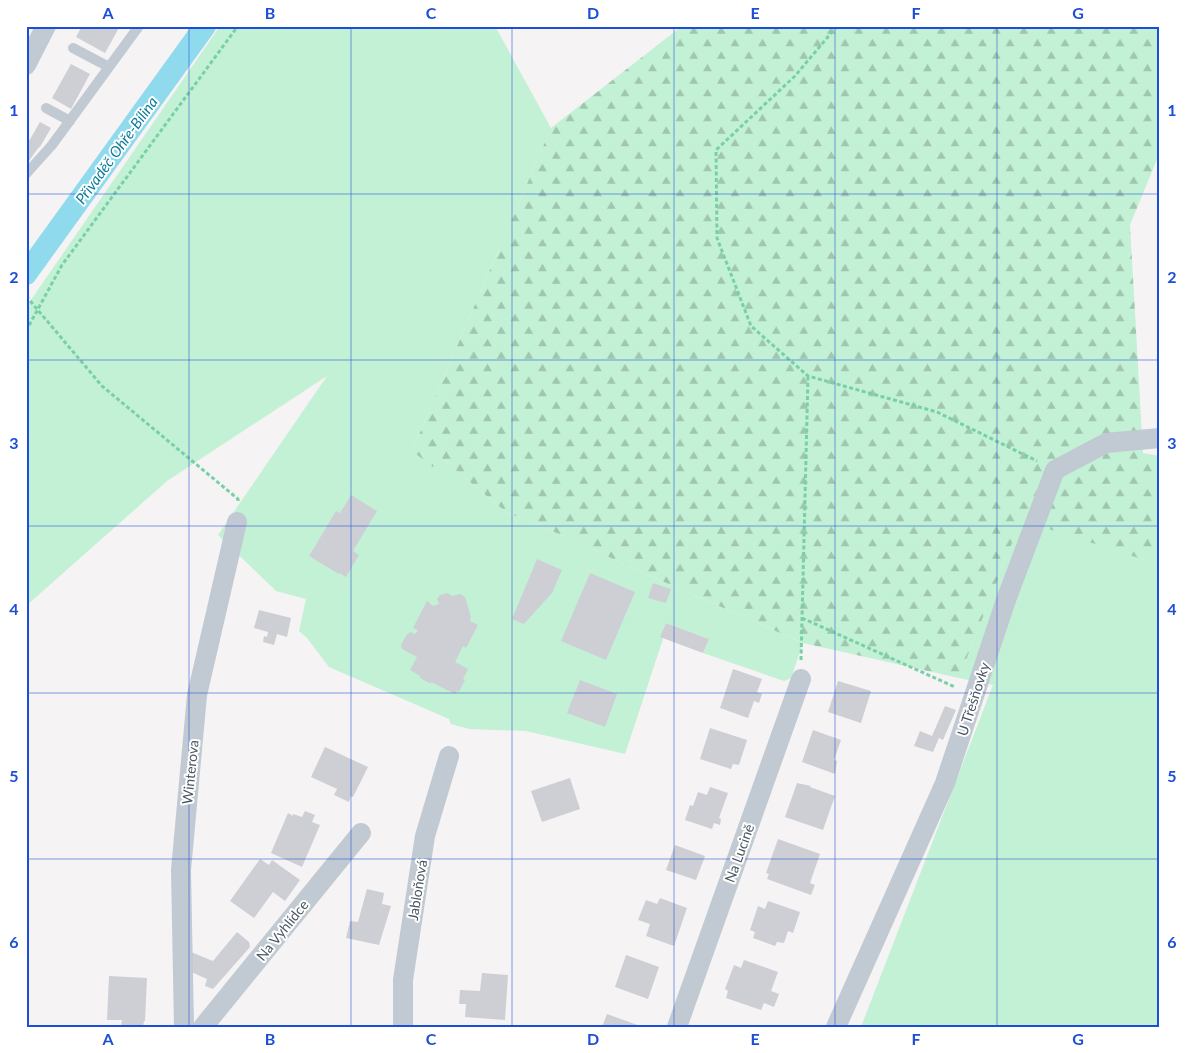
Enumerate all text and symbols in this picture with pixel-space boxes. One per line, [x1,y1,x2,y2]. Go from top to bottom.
text: A [101,3,114,22]
text: B [265,3,275,22]
text: C [426,3,437,22]
text: D [587,3,599,22]
text: E [750,3,760,22]
text: F [911,3,921,22]
text: G [1072,3,1084,22]
water label: Přivaděč Ohře-Bílina [71,93,161,207]
text: 1 [9,100,19,119]
text: 1 [1167,100,1177,119]
text: 2 [9,267,19,286]
text: 2 [1167,267,1177,286]
text: 3 [9,433,19,452]
text: 3 [1167,433,1177,452]
text: 4 [9,599,19,618]
text: 4 [1167,599,1177,618]
street label: U Třešňovky [953,659,993,738]
street label: Winterova [178,739,202,805]
text: 5 [9,766,19,785]
text: 5 [1167,766,1177,785]
street label: Na Lucině [721,821,757,885]
street label: Jabloňová [404,858,430,922]
street label: Na Vyhlídce [252,896,312,964]
text: 6 [9,932,19,951]
text: 6 [1167,932,1177,951]
text: A [101,1029,114,1048]
text: B [265,1029,275,1048]
text: C [426,1029,437,1048]
text: D [587,1029,599,1048]
text: E [750,1029,760,1048]
text: F [911,1029,921,1048]
text: G [1072,1029,1084,1048]

